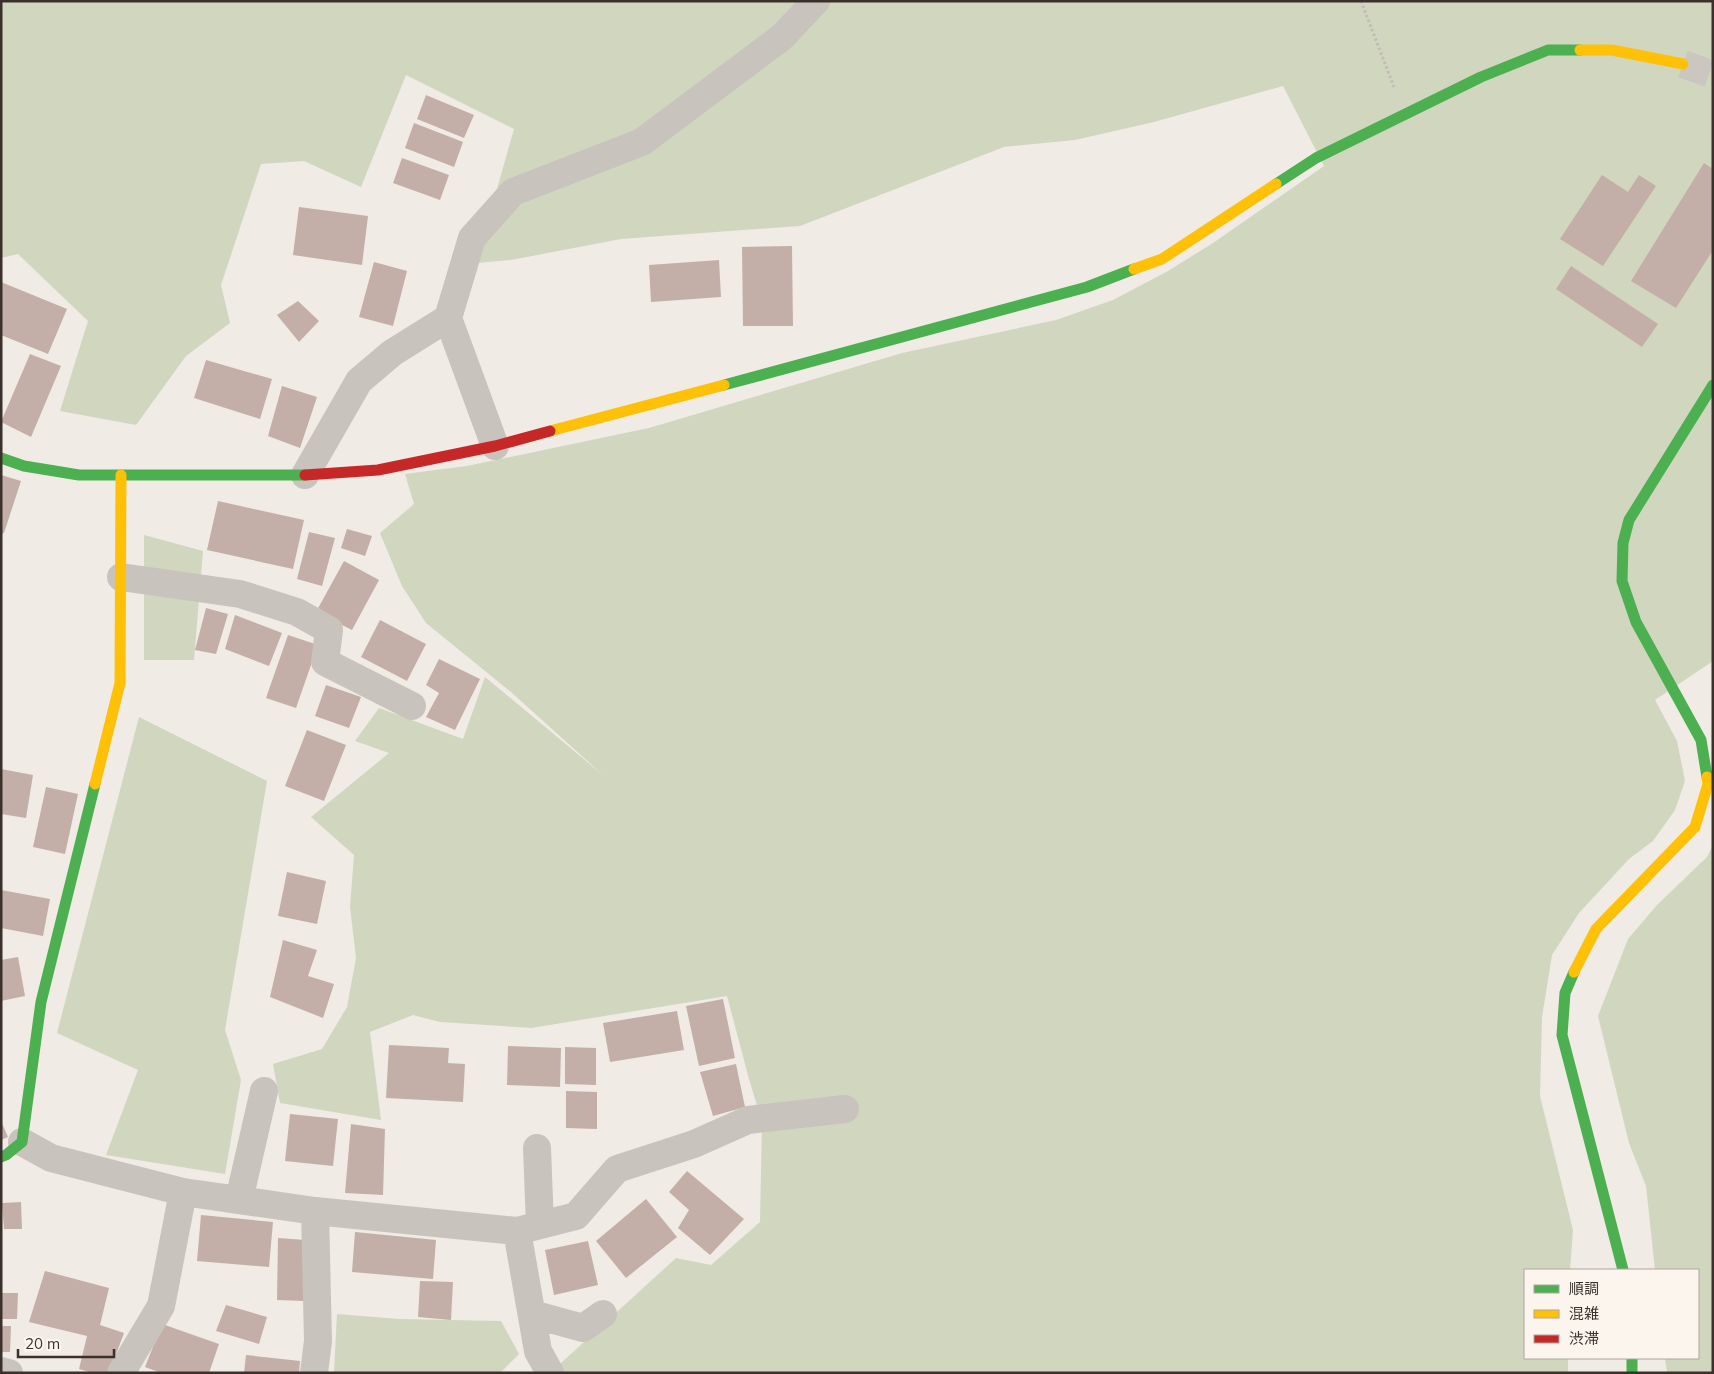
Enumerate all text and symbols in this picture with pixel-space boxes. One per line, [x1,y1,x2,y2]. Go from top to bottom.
legend [1524,1269,1699,1359]
text: 順調 [1569,1279,1599,1298]
text: 混雑 [1569,1304,1599,1323]
scale bar [18,1326,114,1358]
text: 渋滞 [1569,1329,1599,1348]
text: 20 m [25,1334,60,1353]

